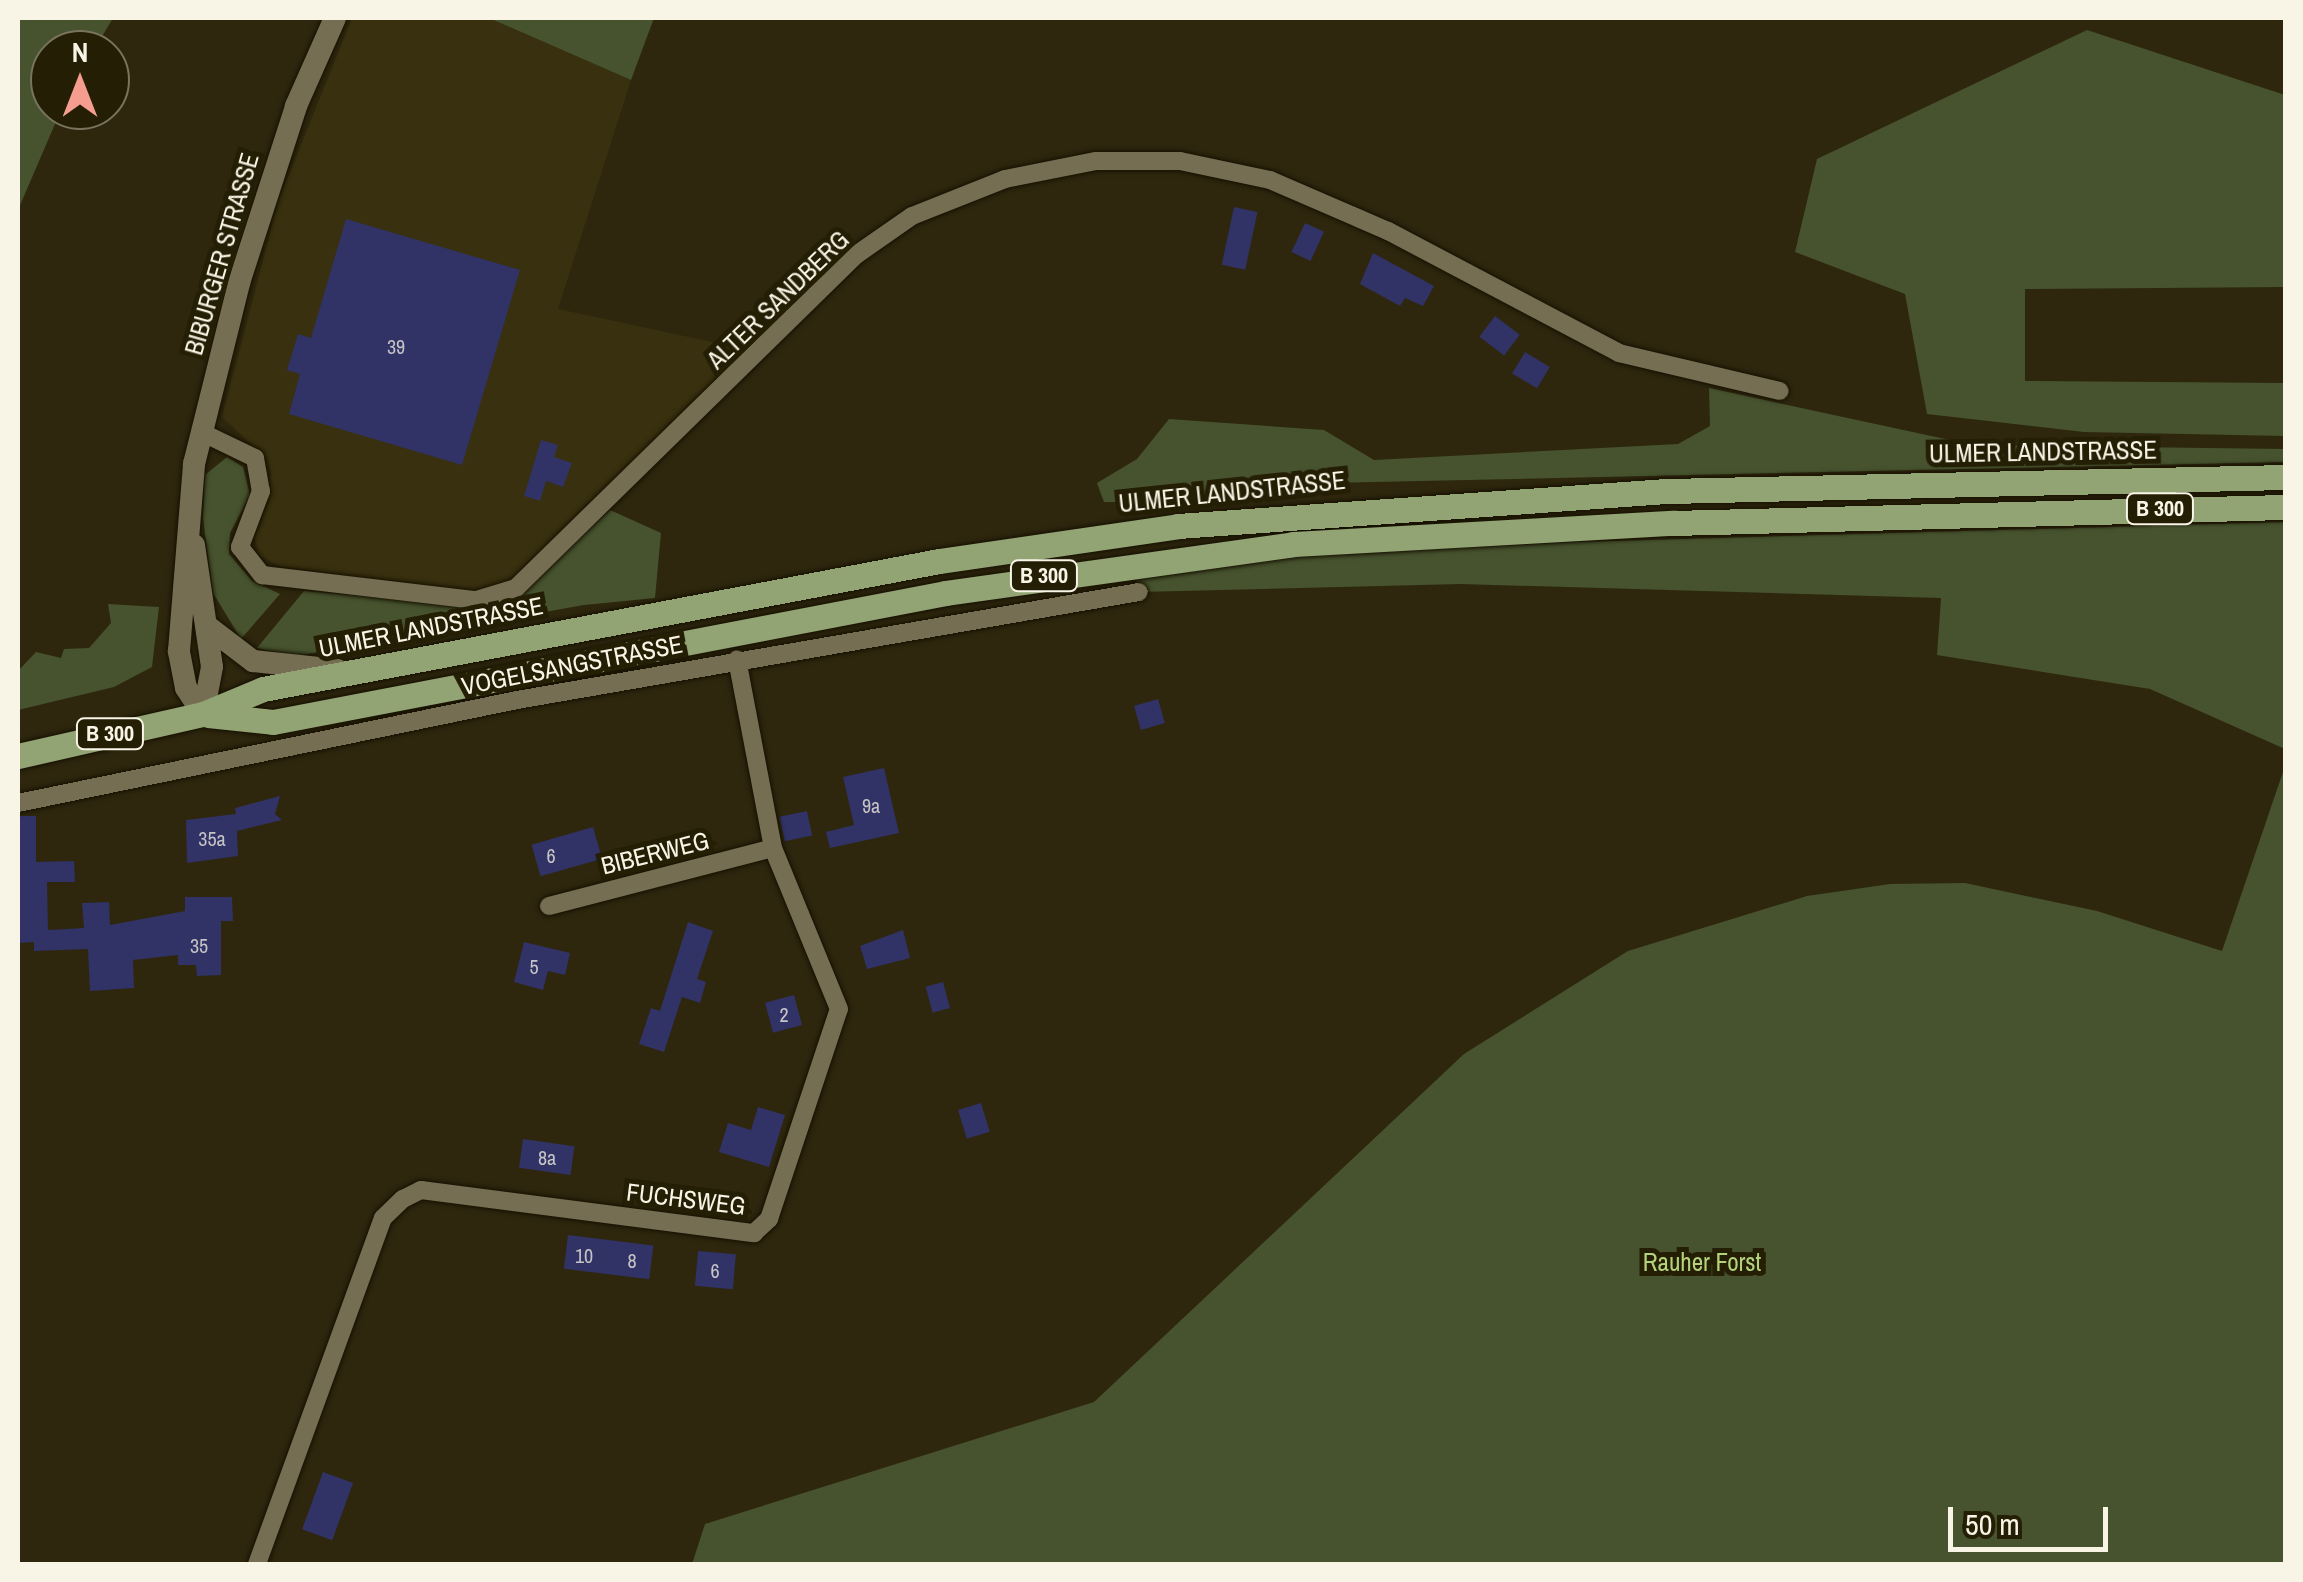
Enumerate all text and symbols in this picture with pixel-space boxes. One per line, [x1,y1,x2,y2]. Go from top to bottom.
north arrow [30,30,130,130]
text: N [72,33,88,71]
street label: BIBURGER STRASSE [179,150,265,358]
street label: ALTER SANDBERG [701,225,855,375]
house number: 39 [387,334,405,358]
street label: ULMER LANDSTRASSE [1929,435,2157,469]
street label: ULMER LANDSTRASSE [1117,465,1347,519]
road number: B 300 [2125,492,2195,526]
road number: B 300 [1009,559,1079,593]
street label: ULMER LANDSTRASSE [316,591,546,663]
street label: VOGELSANGSTRASSE [459,629,685,701]
road number: B 300 [75,717,145,751]
house number: 9a [862,793,880,817]
street label: BIBERWEG [598,825,712,881]
house number: 35a [198,826,226,850]
house number: 6 [546,843,556,867]
house number: 35 [190,933,208,957]
house number: 5 [529,954,539,978]
house number: 2 [779,1002,789,1026]
house number: 8a [538,1145,556,1169]
street label: FUCHSWEG [625,1177,747,1221]
house number: 10 [575,1243,593,1267]
park label: Rauher Forst [1643,1247,1761,1277]
house number: 8 [627,1248,637,1272]
house number: 6 [710,1258,720,1282]
scale bar [1953,1487,2113,1549]
text: 50 m [1965,1504,2020,1544]

